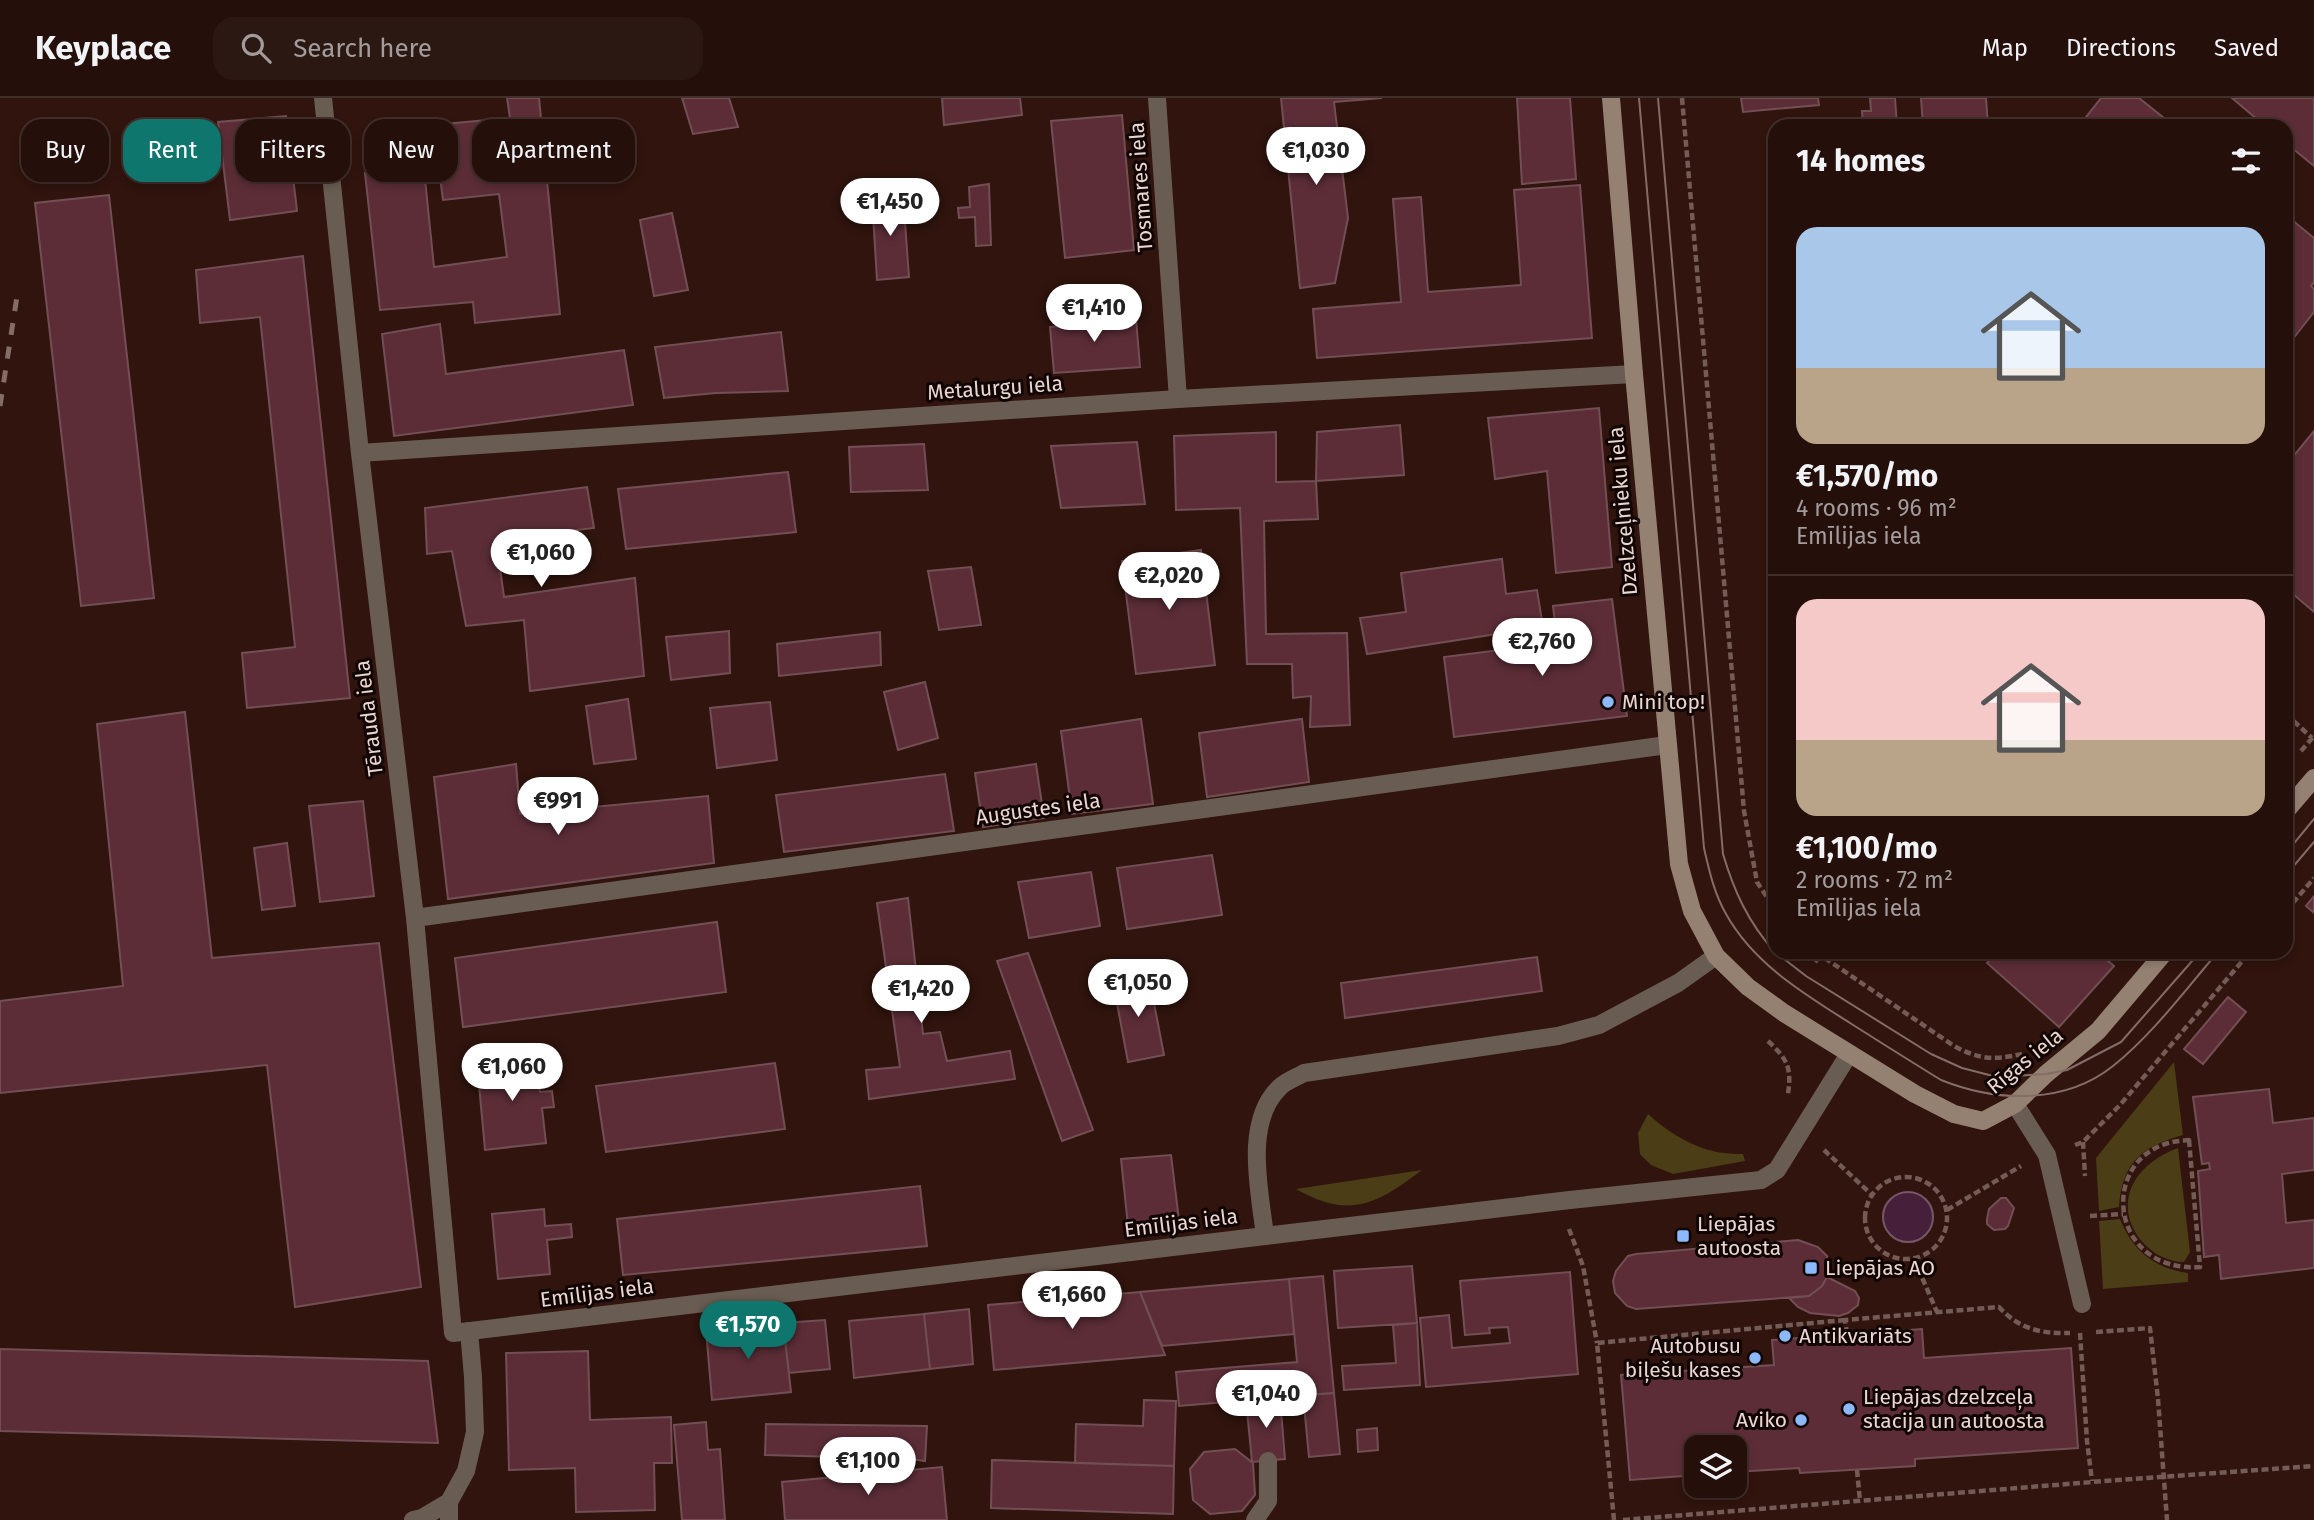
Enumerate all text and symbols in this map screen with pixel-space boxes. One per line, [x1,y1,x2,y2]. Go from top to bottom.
search box [213,17,703,80]
text: Keyplace [35,28,171,68]
icon: search [237,29,275,67]
text: Search here [293,33,432,64]
text: Map [1982,34,2028,62]
text: Directions [2066,34,2176,62]
text: Saved [2214,34,2279,62]
chip: Buy [21,119,109,182]
chip: Rent [123,119,221,182]
chip: Filters [235,119,350,182]
chip: New [364,119,458,182]
chip: Apartment [472,119,635,182]
street label: Tosmares iela [1123,121,1159,253]
pin: €1,030 [1259,127,1373,187]
text: €1,030 [1282,136,1350,164]
icon: filters [2227,142,2265,180]
text: 14 homes [1796,143,1925,179]
pin: €1,450 [833,178,947,238]
text: €1,450 [856,187,924,215]
icon: home [1968,273,2094,399]
pin: €1,410 [1037,285,1151,344]
text: €1,410 [1062,293,1126,321]
street label: Metalurgu iela [926,370,1064,406]
street label: Dzelzceļnieku iela [1603,426,1643,596]
text: €1,570/mo [1796,458,1938,494]
text: 4 rooms · 96 m² [1796,494,1957,522]
text: Emīlijas iela [1796,522,1921,550]
pin: €1,060 [484,530,598,589]
text: €1,060 [507,538,575,566]
pin: €2,020 [1112,552,1226,612]
text: €2,020 [1134,561,1204,589]
pin: €2,760 [1485,618,1599,678]
text: €2,760 [1508,627,1576,655]
icon: home [1968,645,2094,771]
street label: Tērauda iela [349,659,389,777]
place label: Mini top! [1622,689,1705,715]
marker: Mini top! [1600,694,1616,710]
pin: €991 [517,778,599,837]
text: €991 [533,786,583,814]
street label: Augustes iela [974,787,1102,831]
text: €1,100/mo [1796,830,1938,866]
text: 2 rooms · 72 m² [1796,866,1953,894]
text: Emīlijas iela [1796,894,1921,922]
pin: €1,050 [1081,960,1195,1019]
pin: €1,420 [864,965,978,1025]
text: €1,050 [1104,968,1172,996]
text: €1,420 [888,974,954,1002]
street label: Rīgas iela [1982,1022,2068,1100]
pin: €1,060 [455,1044,569,1103]
text: €1,060 [478,1052,546,1080]
street label: Emīlijas iela [1123,1203,1239,1243]
place label: Liepājas autoosta [1697,1211,1781,1261]
marker: Liepājas autoosta [1675,1228,1691,1244]
place label: Liepājas AO [1825,1255,1935,1281]
marker: Liepājas AO [1803,1260,1819,1276]
pin: €1,660 [1015,1272,1129,1331]
street label: Emīlijas iela [539,1273,655,1313]
text: €1,660 [1038,1280,1106,1308]
pin: €1,570 [691,1302,805,1361]
text: €1,570 [716,1310,780,1338]
place label: Antikvariāts [1799,1323,1912,1349]
marker: Antikvariāts [1777,1328,1793,1344]
place label: Autobusu biļešu kases [1625,1333,1741,1383]
marker: Autobusu biļešu kases [1747,1350,1763,1366]
pin: €1,040 [1209,1370,1323,1430]
text: €1,040 [1232,1379,1300,1407]
place label: Liepājas dzelzceļa stacija un autoosta [1863,1384,2045,1434]
marker: Liepājas dzelzceļa stacija un autoosta [1841,1401,1857,1417]
place label: Aviko [1736,1407,1787,1433]
marker: Aviko [1793,1412,1809,1428]
map controls [1684,1435,1747,1498]
button: layers [1684,1435,1747,1498]
pin: €1,100 [811,1438,925,1497]
text: €1,100 [836,1446,900,1474]

